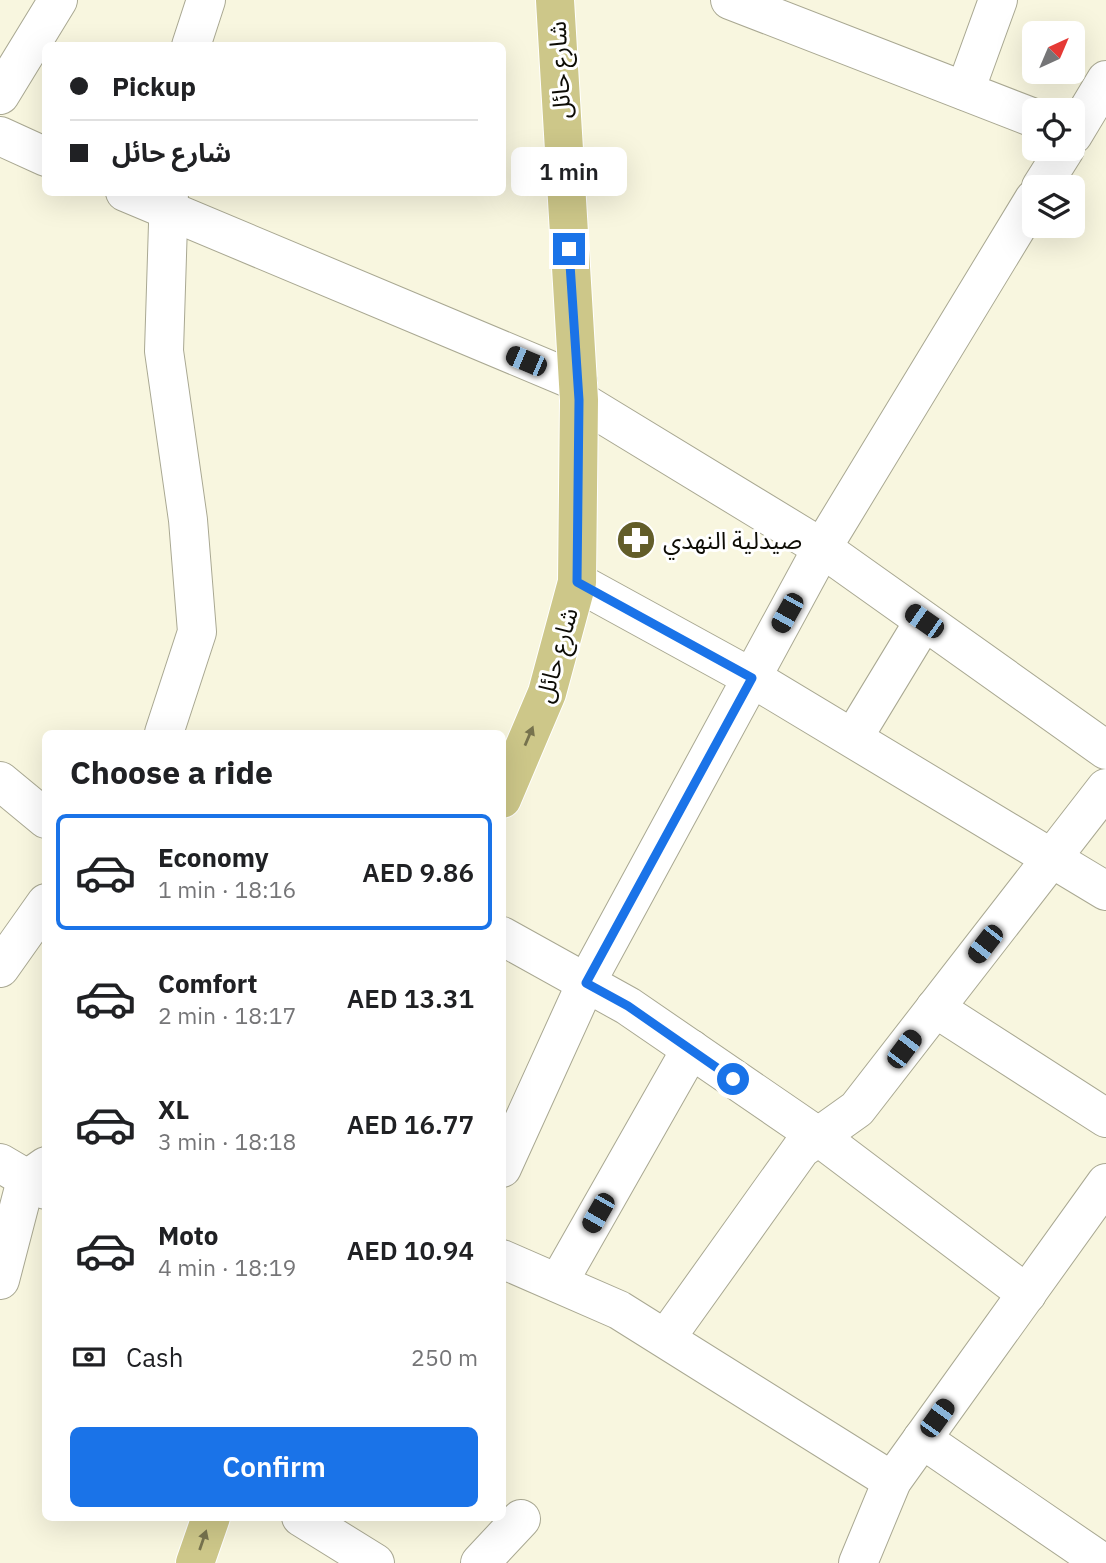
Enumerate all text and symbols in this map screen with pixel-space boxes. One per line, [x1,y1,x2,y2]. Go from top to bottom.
street label: شارع حائل [540,20,580,120]
north arrow [1022,21,1085,84]
map controls [1022,21,1085,238]
text: Pickup [112,69,196,103]
button: locate [1022,98,1085,161]
text: شارع حائل [112,135,231,169]
callout: 1 min [511,148,627,196]
text: 1 min [539,156,599,186]
button: layers [1022,175,1085,238]
route end [553,233,585,265]
car [503,343,550,379]
pharmacy icon: صيدلية النهدي [615,519,657,561]
place label: صيدلية النهدي [663,524,802,560]
car [768,590,807,636]
car [901,600,948,642]
street label: شارع حائل [527,604,587,707]
one-way arrow [523,726,535,746]
text: Choose a ride [70,751,273,793]
text: Economy [158,840,269,874]
icon: car [74,841,137,904]
text: AED 9.86 [362,855,474,889]
text: 1 min · 18:16 [158,874,296,904]
car [964,921,1007,967]
text: Comfort [158,966,257,1000]
icon: car [74,967,137,1030]
text: AED 13.31 [347,981,474,1015]
text: 2 min · 18:17 [158,1000,296,1030]
car [883,1026,926,1072]
route start [717,1063,749,1095]
text: XL [158,1092,189,1126]
icon: car [74,1093,137,1156]
text: AED 16.77 [347,1107,474,1141]
text: 3 min · 18:18 [158,1126,296,1156]
car [579,1190,618,1236]
text: Moto [158,1218,218,1252]
icon: car [74,1219,137,1282]
text: AED 10.94 [347,1233,474,1267]
text: 4 min · 18:19 [158,1252,296,1282]
icon: cash [70,1338,108,1376]
text: Cash [126,1340,183,1374]
text: 250 m [411,1342,478,1372]
car [917,1395,958,1441]
button: Confirm [70,1427,478,1507]
one-way arrow [198,1530,209,1551]

